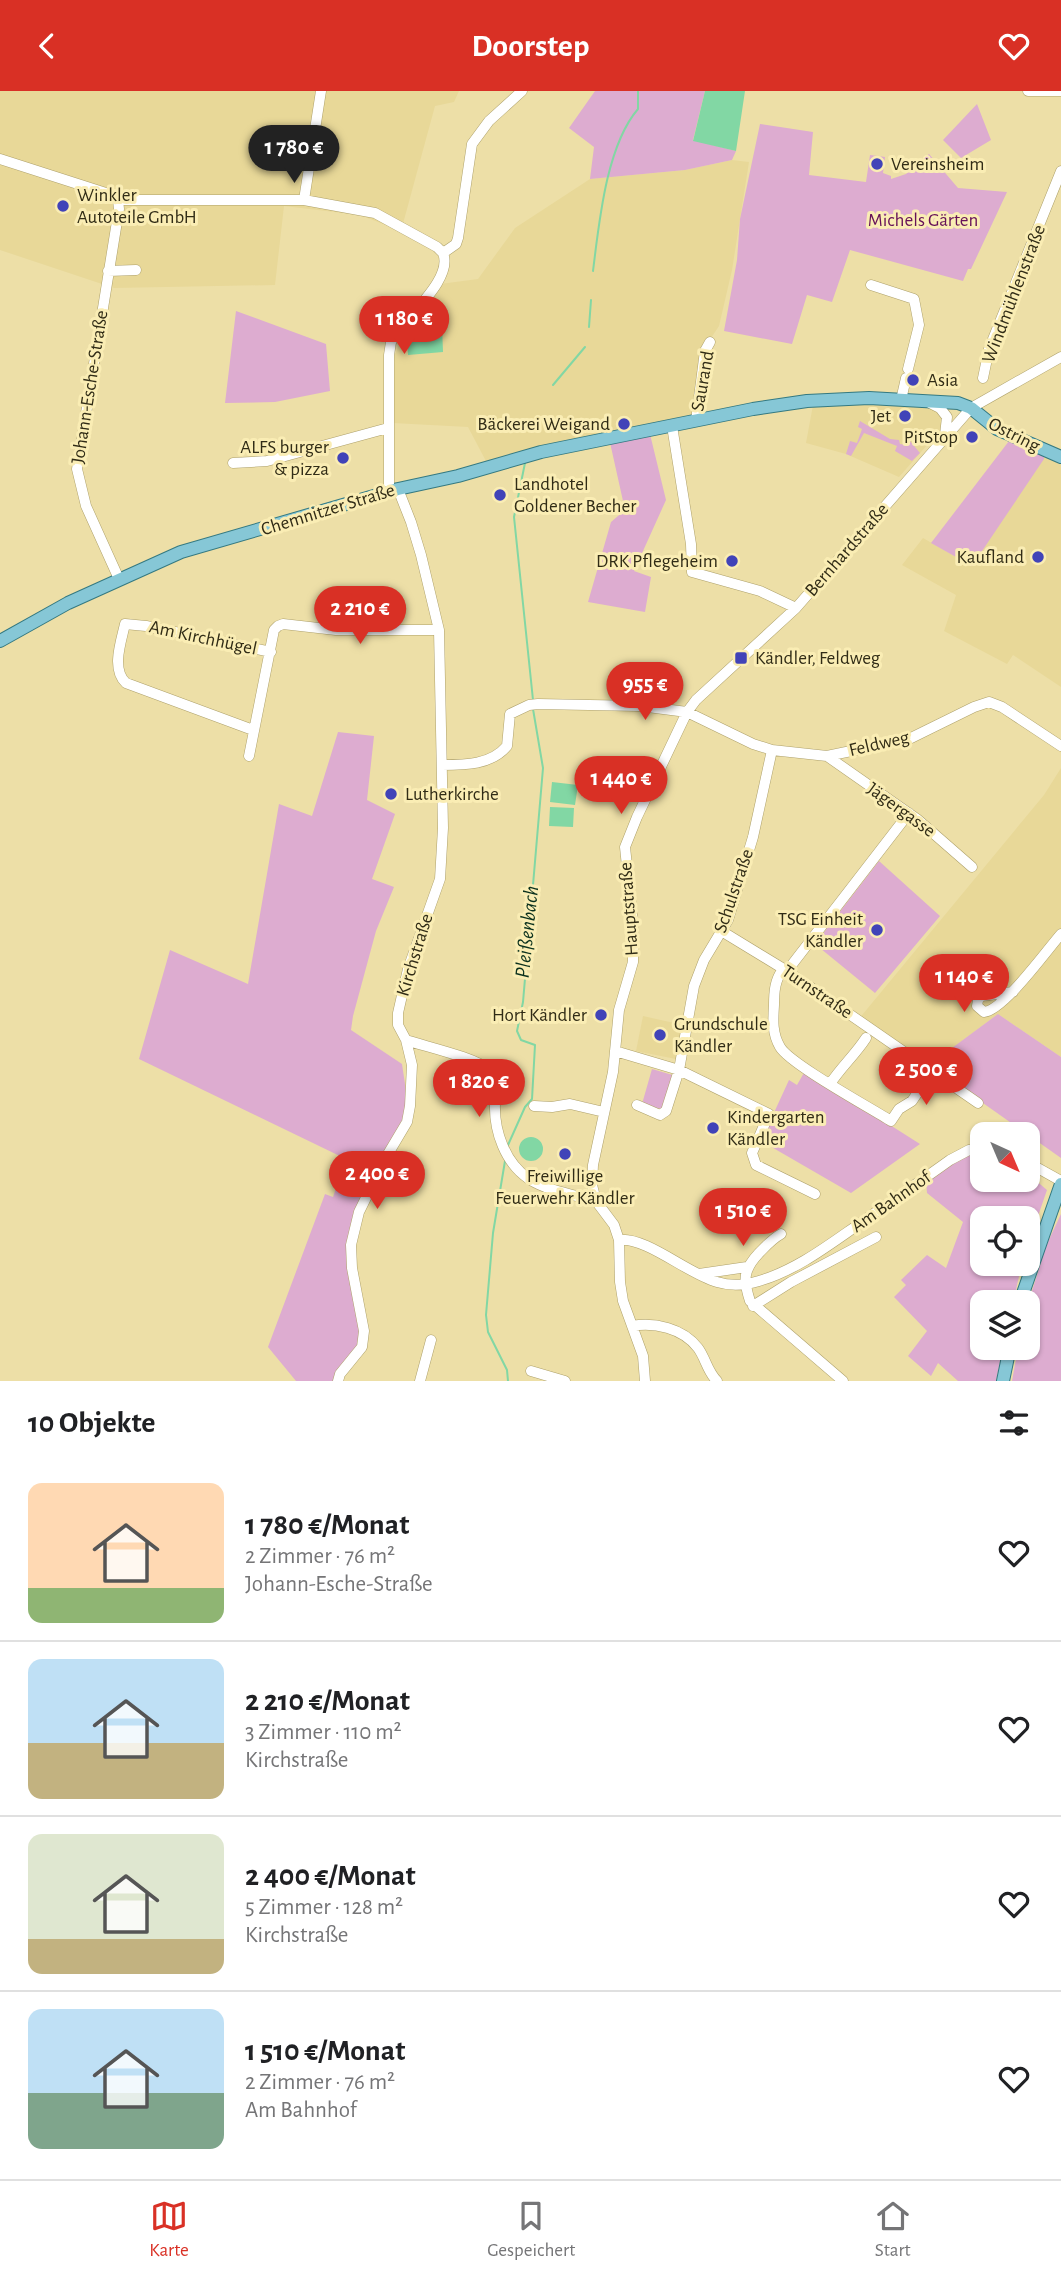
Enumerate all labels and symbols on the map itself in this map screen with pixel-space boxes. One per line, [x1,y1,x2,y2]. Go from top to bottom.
pin: 1 780 € [229,125,359,185]
place label: Vereinsheim [891,155,984,174]
marker: Vereinsheim [869,156,885,172]
place label: Winkler Autoteile GmbH [77,186,197,227]
marker: Winkler Autoteile GmbH [55,198,71,214]
park label: Michels Gärten [868,211,978,230]
street label: Windmühlenstraße [979,222,1049,366]
pin: 1 180 € [339,296,469,356]
street label: Johann-Esche-Straße [68,309,112,465]
street label: Saurand [688,349,718,413]
place label: Asia [927,371,959,390]
marker: Asia [905,372,921,388]
place label: Jet [871,407,891,426]
marker: Jet [897,408,913,424]
street label: Ostring [985,414,1043,456]
place label: Bäckerei Weigand [477,415,610,434]
marker: Bäckerei Weigand [616,416,632,432]
place label: PitStop [904,428,958,447]
marker: PitStop [964,429,980,445]
place label: ALFS burger & pizza [240,438,329,479]
marker: ALFS burger & pizza [335,450,351,466]
place label: Landhotel Goldener Becher [514,475,636,516]
street label: Chemnitzer Straße [259,481,397,539]
marker: Landhotel Goldener Becher [492,487,508,503]
street label: Bernhardstraße [802,500,892,600]
place label: Kaufland [956,548,1024,567]
marker: Kaufland [1030,549,1046,565]
place label: DRK Pflegeheim [596,552,718,571]
marker: DRK Pflegeheim [724,553,740,569]
pin: 2 210 € [295,587,425,646]
street label: Am Kirchhügel [147,617,259,659]
place label: Kändler, Feldweg [755,649,881,668]
marker: Kändler, Feldweg [733,650,749,666]
pin: 955 € [596,663,694,722]
street label: Feldweg [847,728,912,760]
pin: 1 440 € [556,757,686,816]
street label: Jägergasse [863,779,939,841]
place label: Lutherkirche [405,785,499,804]
marker: Lutherkirche [383,786,399,802]
street label: Schulstraße [711,847,757,935]
street label: Hauptstraße [616,861,642,957]
water label: Pleißenbach [512,885,542,979]
place label: TSG Einheit Kändler [778,910,863,951]
street label: Kirchstraße [393,911,437,999]
marker: TSG Einheit Kändler [869,922,885,938]
pin: 1 140 € [899,955,1029,1014]
street label: Turnstraße [778,962,856,1022]
place label: Hort Kändler [492,1006,587,1025]
marker: Hort Kändler [593,1007,609,1023]
place label: Grundschule Kändler [674,1015,768,1056]
marker: Grundschule Kändler [652,1027,668,1043]
pin: 2 500 € [861,1047,991,1107]
pin: 1 820 € [414,1059,544,1119]
place label: Kindergarten Kändler [727,1108,825,1149]
marker: Kindergarten Kändler [705,1120,721,1136]
north arrow [970,1122,1040,1192]
marker: Freiwillige Feuerwehr Kändler [557,1146,573,1162]
pin: 2 400 € [312,1151,442,1211]
place label: Freiwillige Feuerwehr Kändler [495,1167,635,1208]
street label: Am Bahnhof [848,1167,935,1236]
pin: 1 510 € [678,1189,808,1248]

